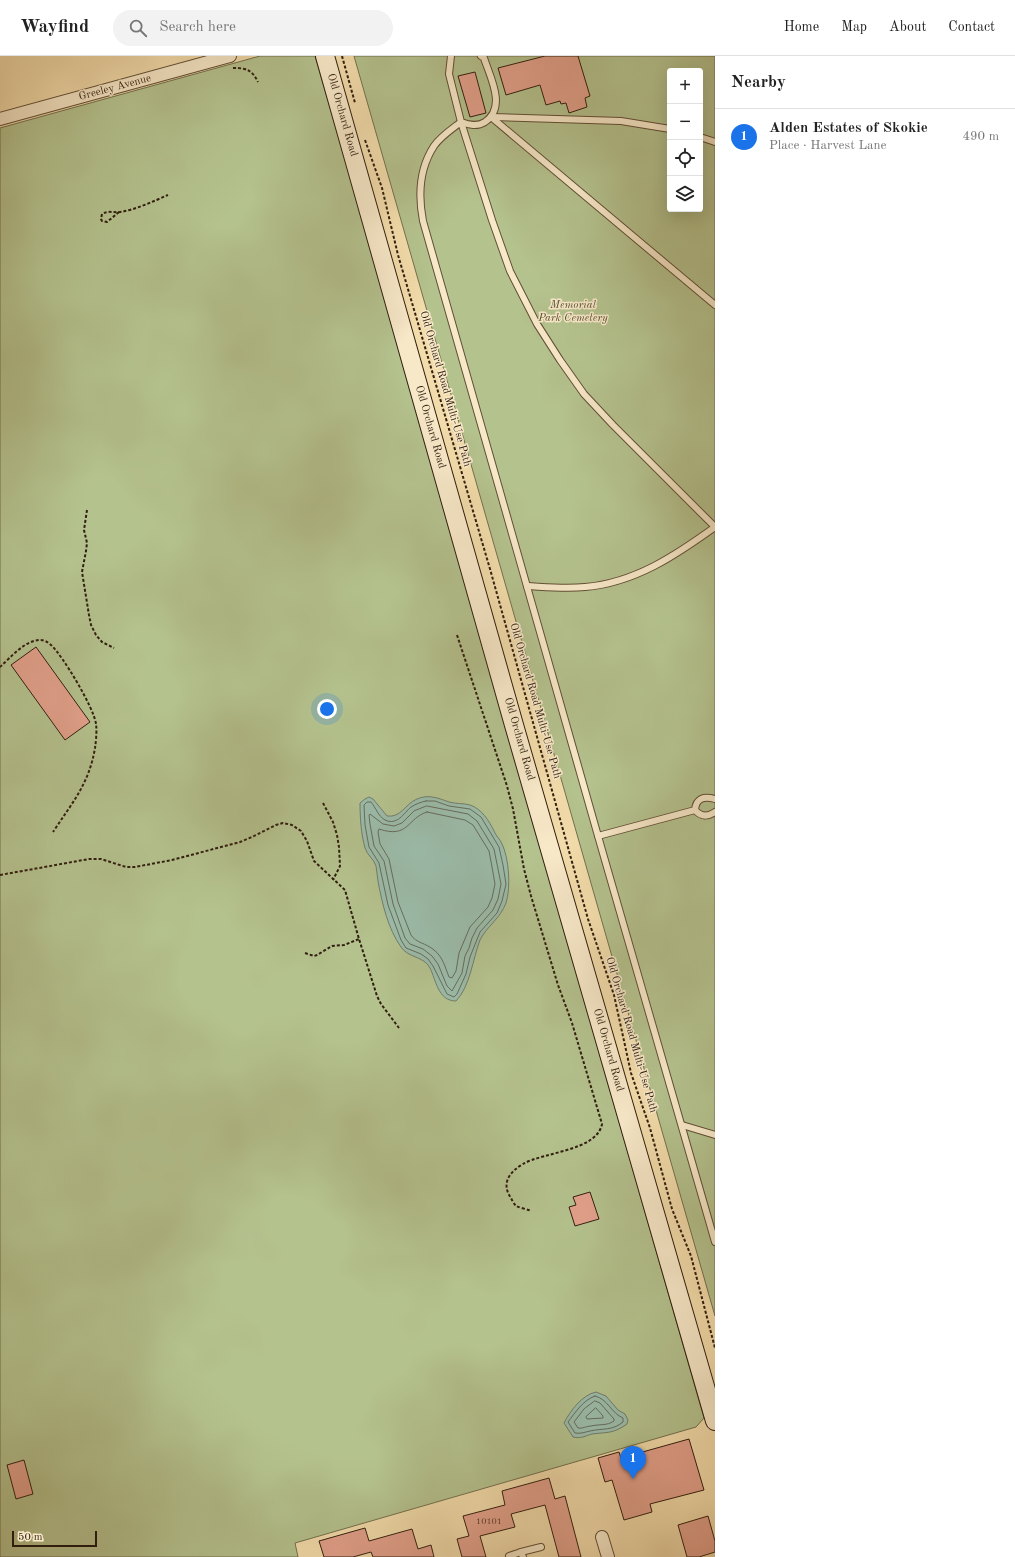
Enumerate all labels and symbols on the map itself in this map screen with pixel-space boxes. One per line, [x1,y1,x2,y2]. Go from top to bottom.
street label: Old Orchard Road [325,72,359,158]
street label: Greeley Avenue [78,73,152,103]
park label: Memorial Park Cemetery [537,300,608,324]
street label: Old Orchard Road Multi-Use Path [416,310,474,468]
street label: Old Orchard Road [412,384,448,470]
street label: Old Orchard Road Multi-Use Path [506,622,564,780]
street label: Old Orchard Road [501,696,537,782]
your location [317,699,337,719]
street label: Old Orchard Road Multi-Use Path [602,956,660,1114]
street label: Old Orchard Road [590,1007,626,1093]
pin: 1 [620,1446,646,1479]
house number: 10101 [476,1517,502,1526]
scale bar [12,1529,97,1548]

